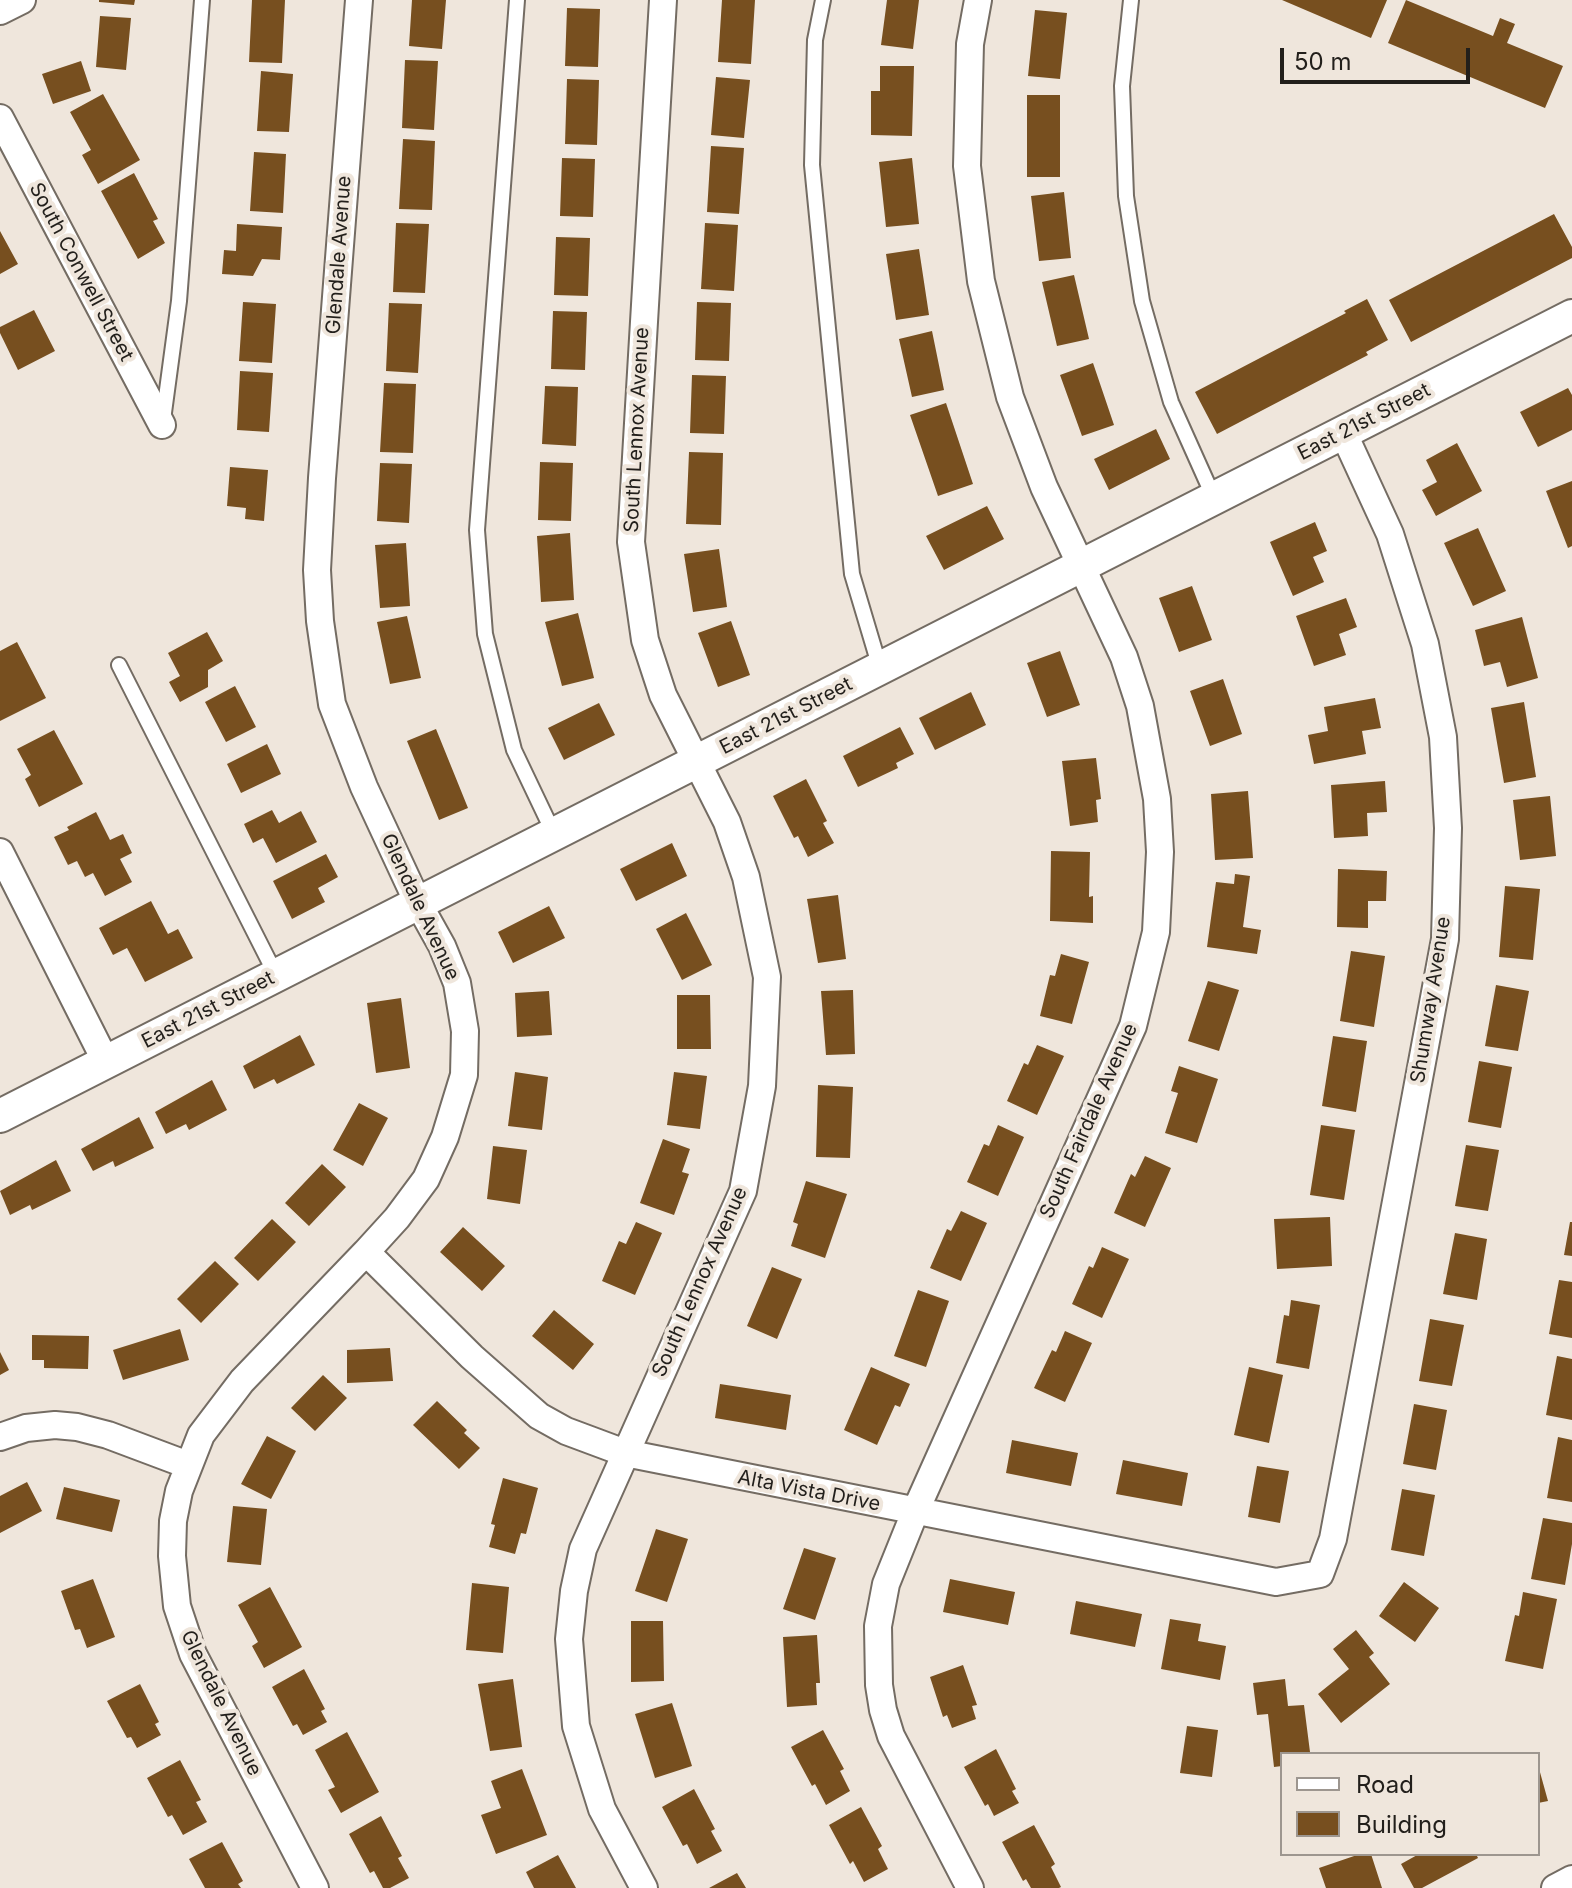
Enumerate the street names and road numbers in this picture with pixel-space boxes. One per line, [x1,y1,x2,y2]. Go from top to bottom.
street label: Glendale Avenue [321,175,357,335]
street label: South Conwell Street [24,179,138,365]
street label: South Lennox Avenue [620,327,654,533]
street label: East 21st Street [1294,378,1434,466]
street label: East 21st Street [716,672,856,760]
street label: Glendale Avenue [376,830,464,984]
street label: Shumway Avenue [1406,915,1456,1085]
street label: East 21st Street [138,966,278,1054]
street label: South Fairdale Avenue [1035,1020,1143,1222]
street label: South Lennox Avenue [647,1183,753,1381]
street label: Alta Vista Drive [736,1465,882,1517]
street label: Glendale Avenue [175,1626,267,1780]

